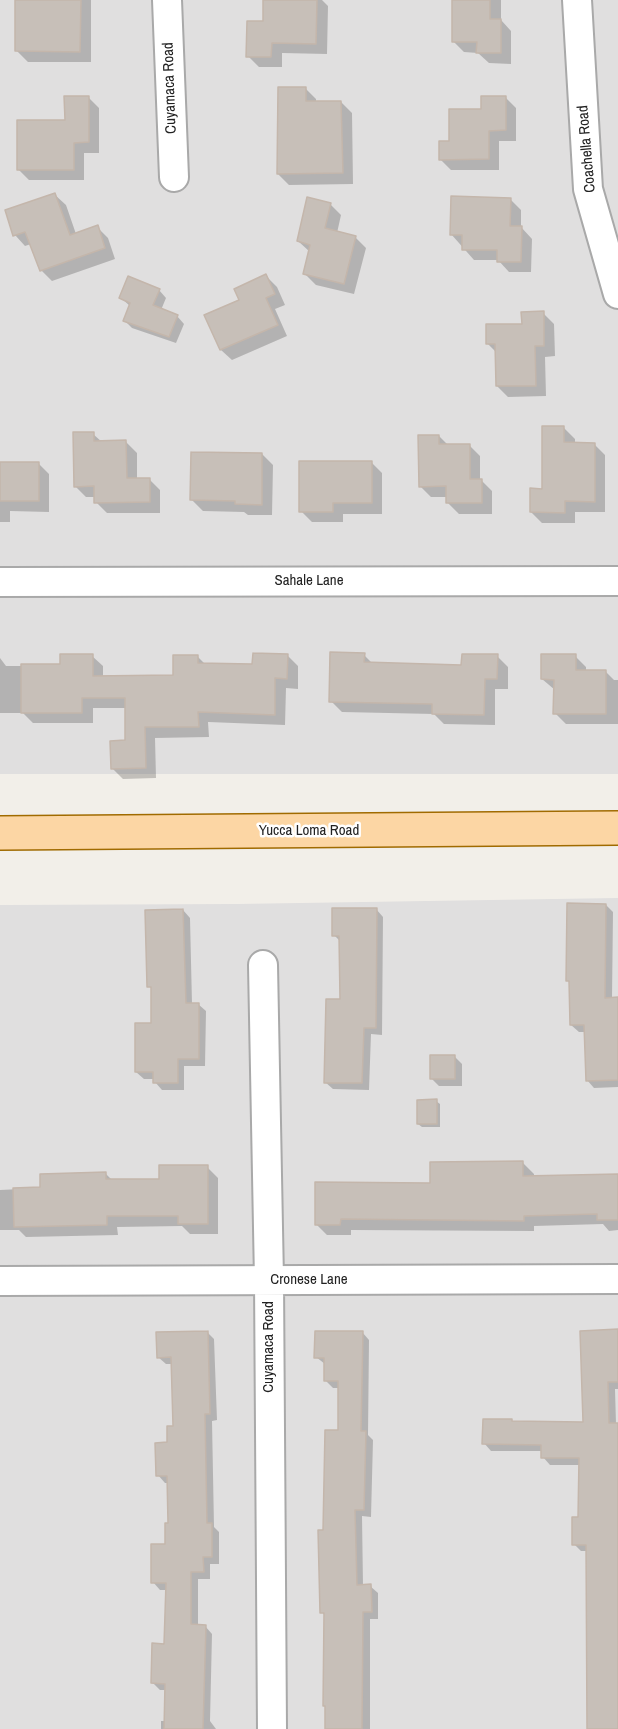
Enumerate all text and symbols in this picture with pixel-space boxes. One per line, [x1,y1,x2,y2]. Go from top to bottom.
street label: Cuyamaca Road [159,42,181,134]
street label: Coachella Road [574,105,600,193]
street label: Sahale Lane [274,572,344,590]
street label: Yucca Loma Road [259,822,359,840]
street label: Cronese Lane [270,1271,348,1289]
street label: Cuyamaca Road [260,1301,278,1393]

